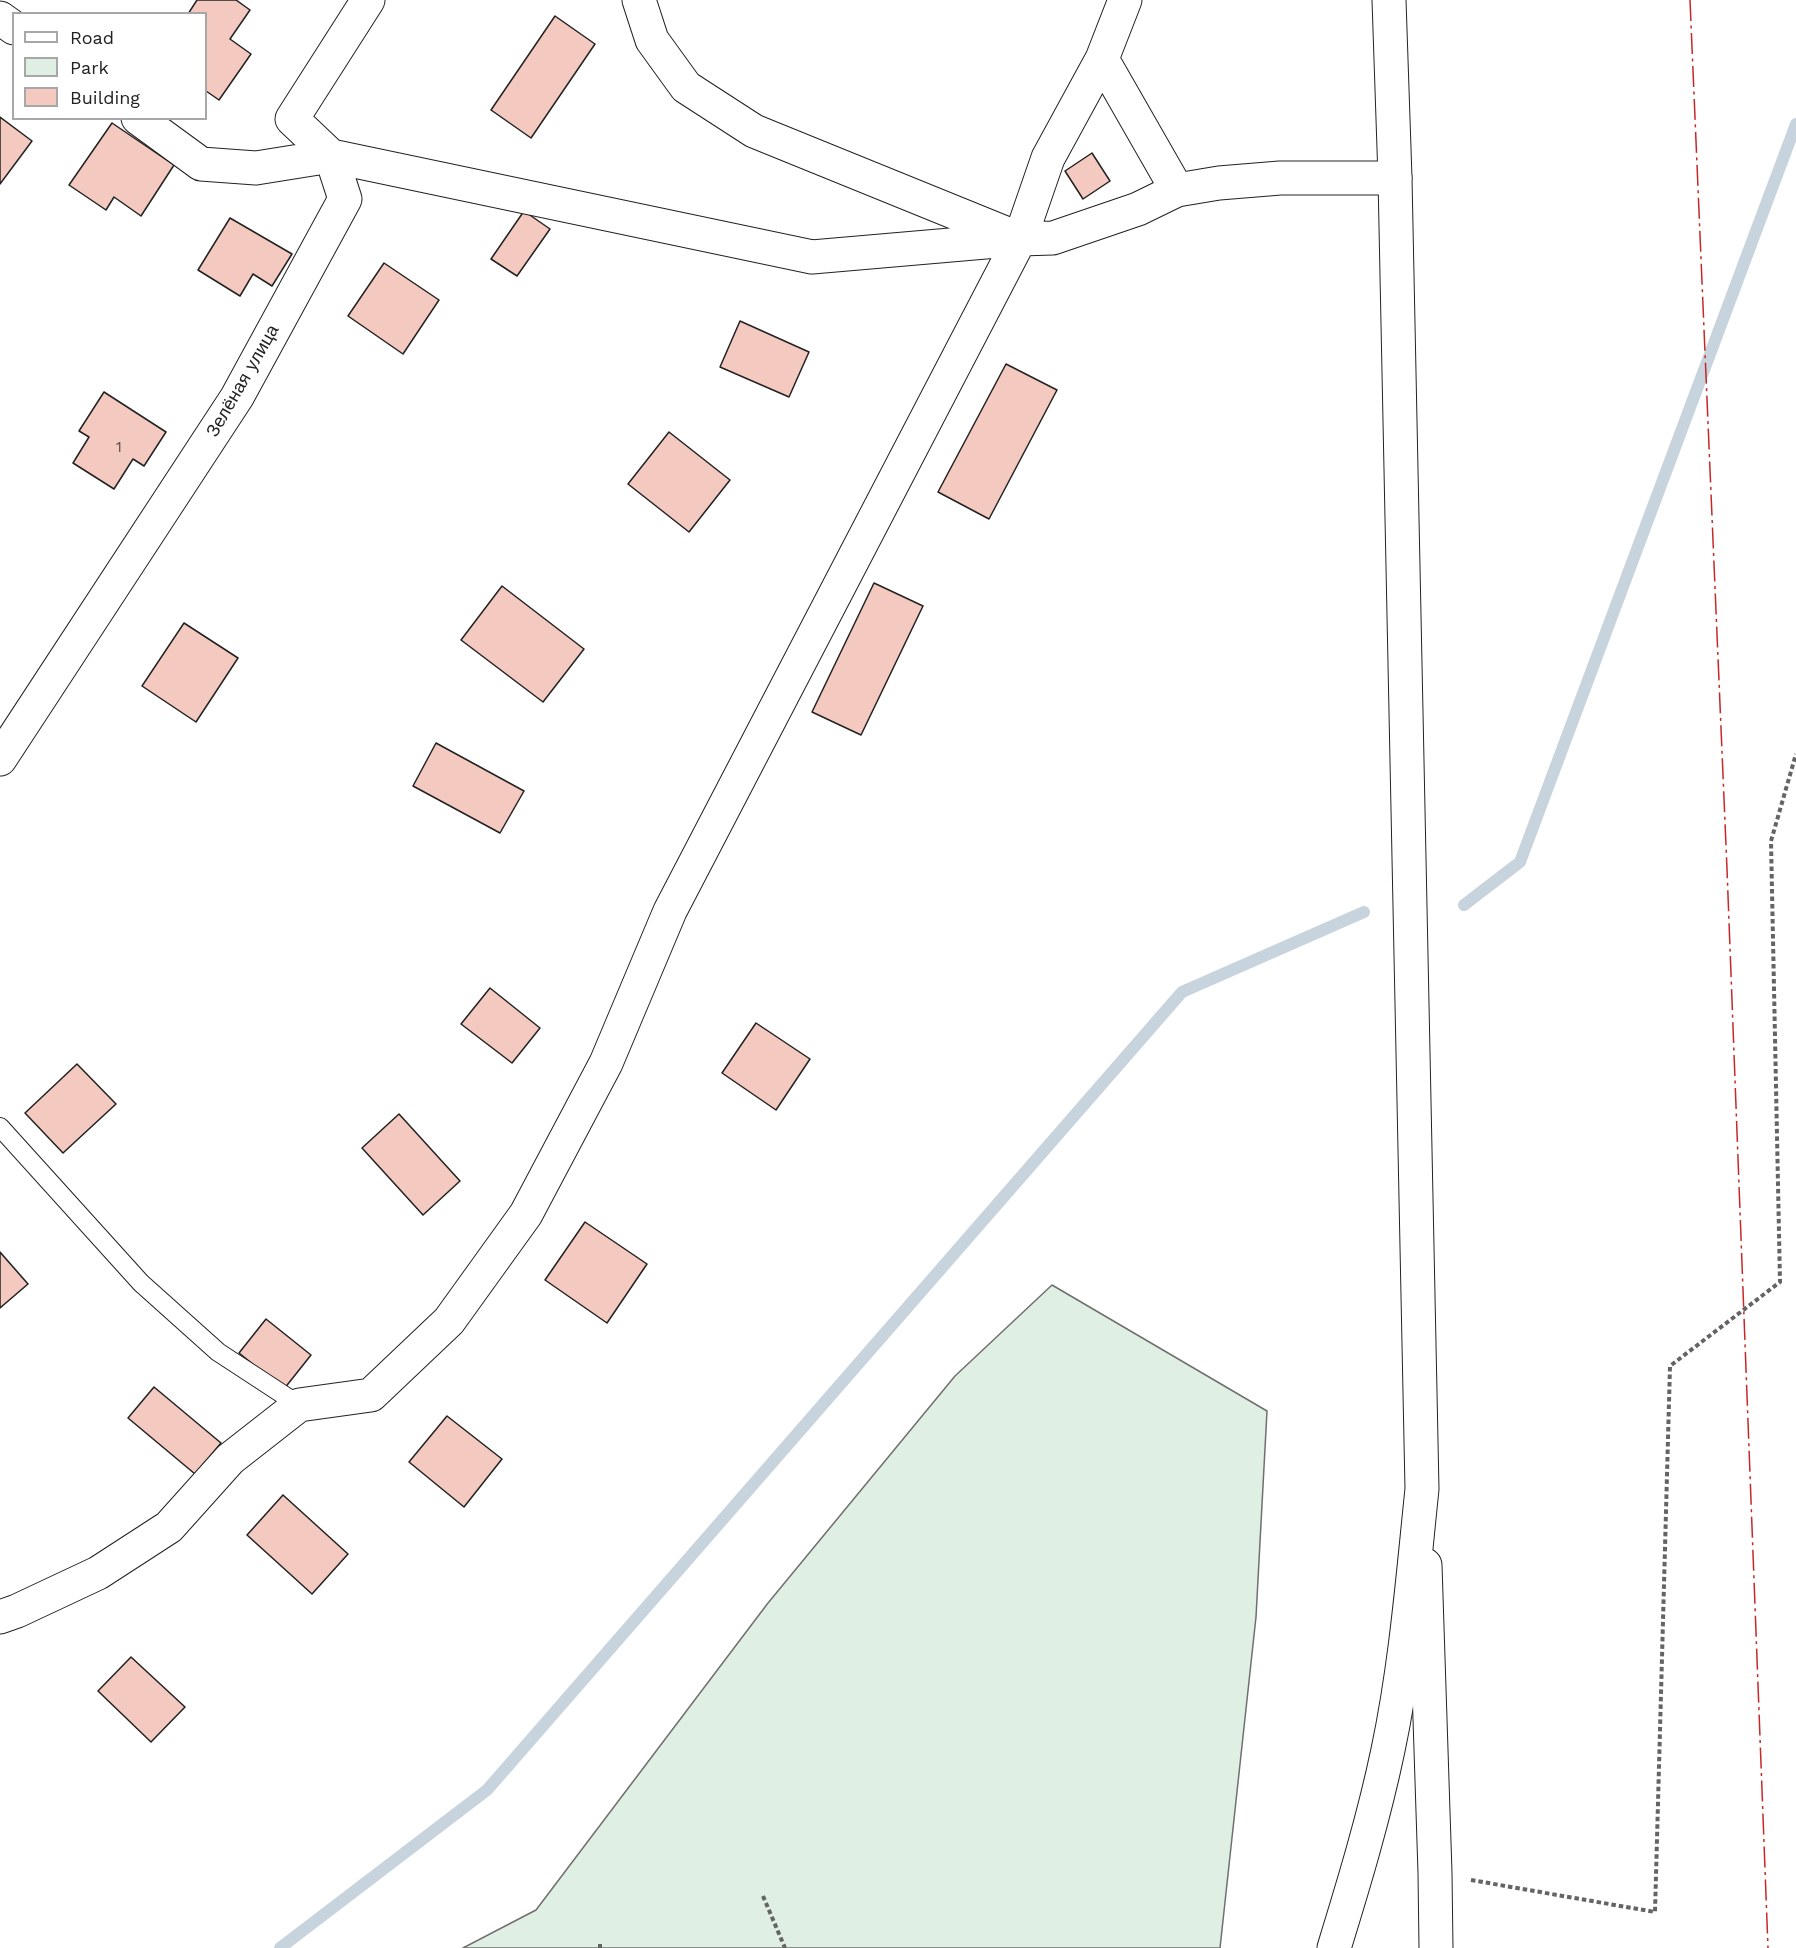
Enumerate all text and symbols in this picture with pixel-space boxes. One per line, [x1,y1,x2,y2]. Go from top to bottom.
legend [12,12,207,120]
text: Road [70,27,114,48]
text: Park [70,57,109,78]
text: Building [70,87,140,108]
street label: Зелёная улица [202,321,284,441]
house number: 1 [116,439,122,457]

